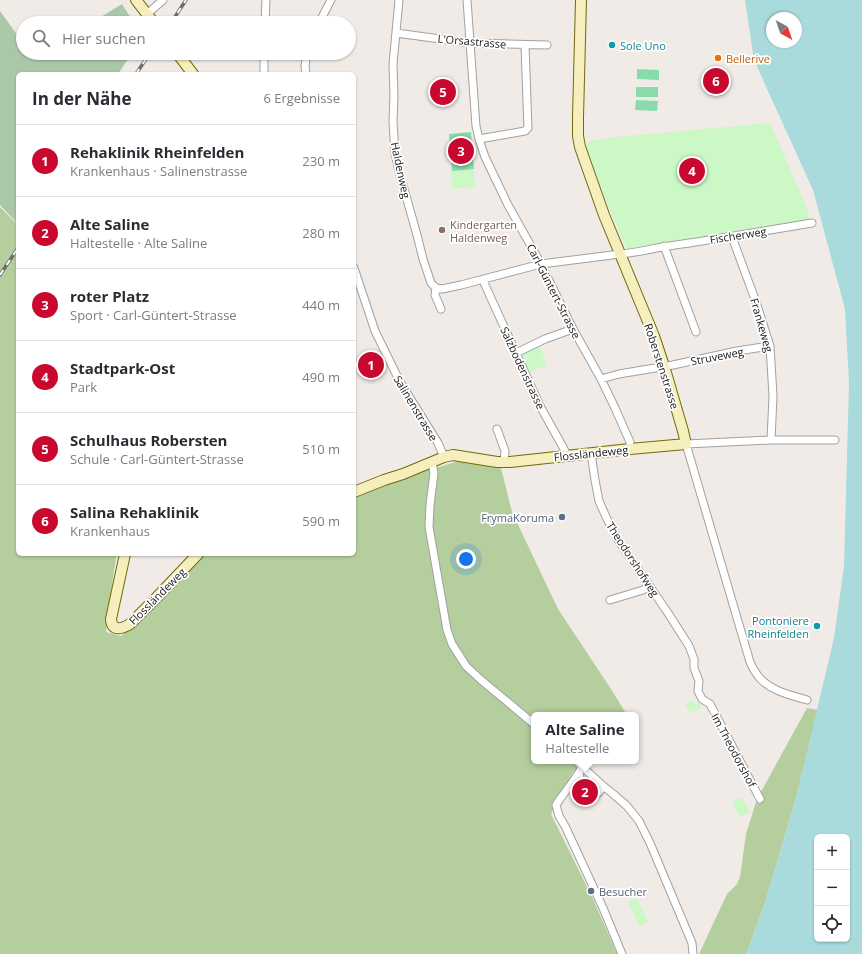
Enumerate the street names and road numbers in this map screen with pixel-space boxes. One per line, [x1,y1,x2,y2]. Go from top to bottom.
street label: L'Orsastrasse [437,31,507,51]
street label: Haldenweg [388,140,414,200]
street label: Fischerweg [709,223,767,247]
street label: Carl-Güntert-Strasse [524,241,584,341]
street label: Frankeweg [747,296,777,354]
street label: Roberstenstrasse [641,321,683,411]
street label: Salzbodenstrasse [497,324,549,412]
street label: Struveweg [689,344,745,368]
street label: Salinenstrasse [391,373,441,443]
street label: Flossländeweg [553,442,629,464]
street label: Theodorshofweg [603,519,663,599]
street label: Flossländeweg [125,564,189,628]
street label: Im Theodorshof [708,710,760,791]

